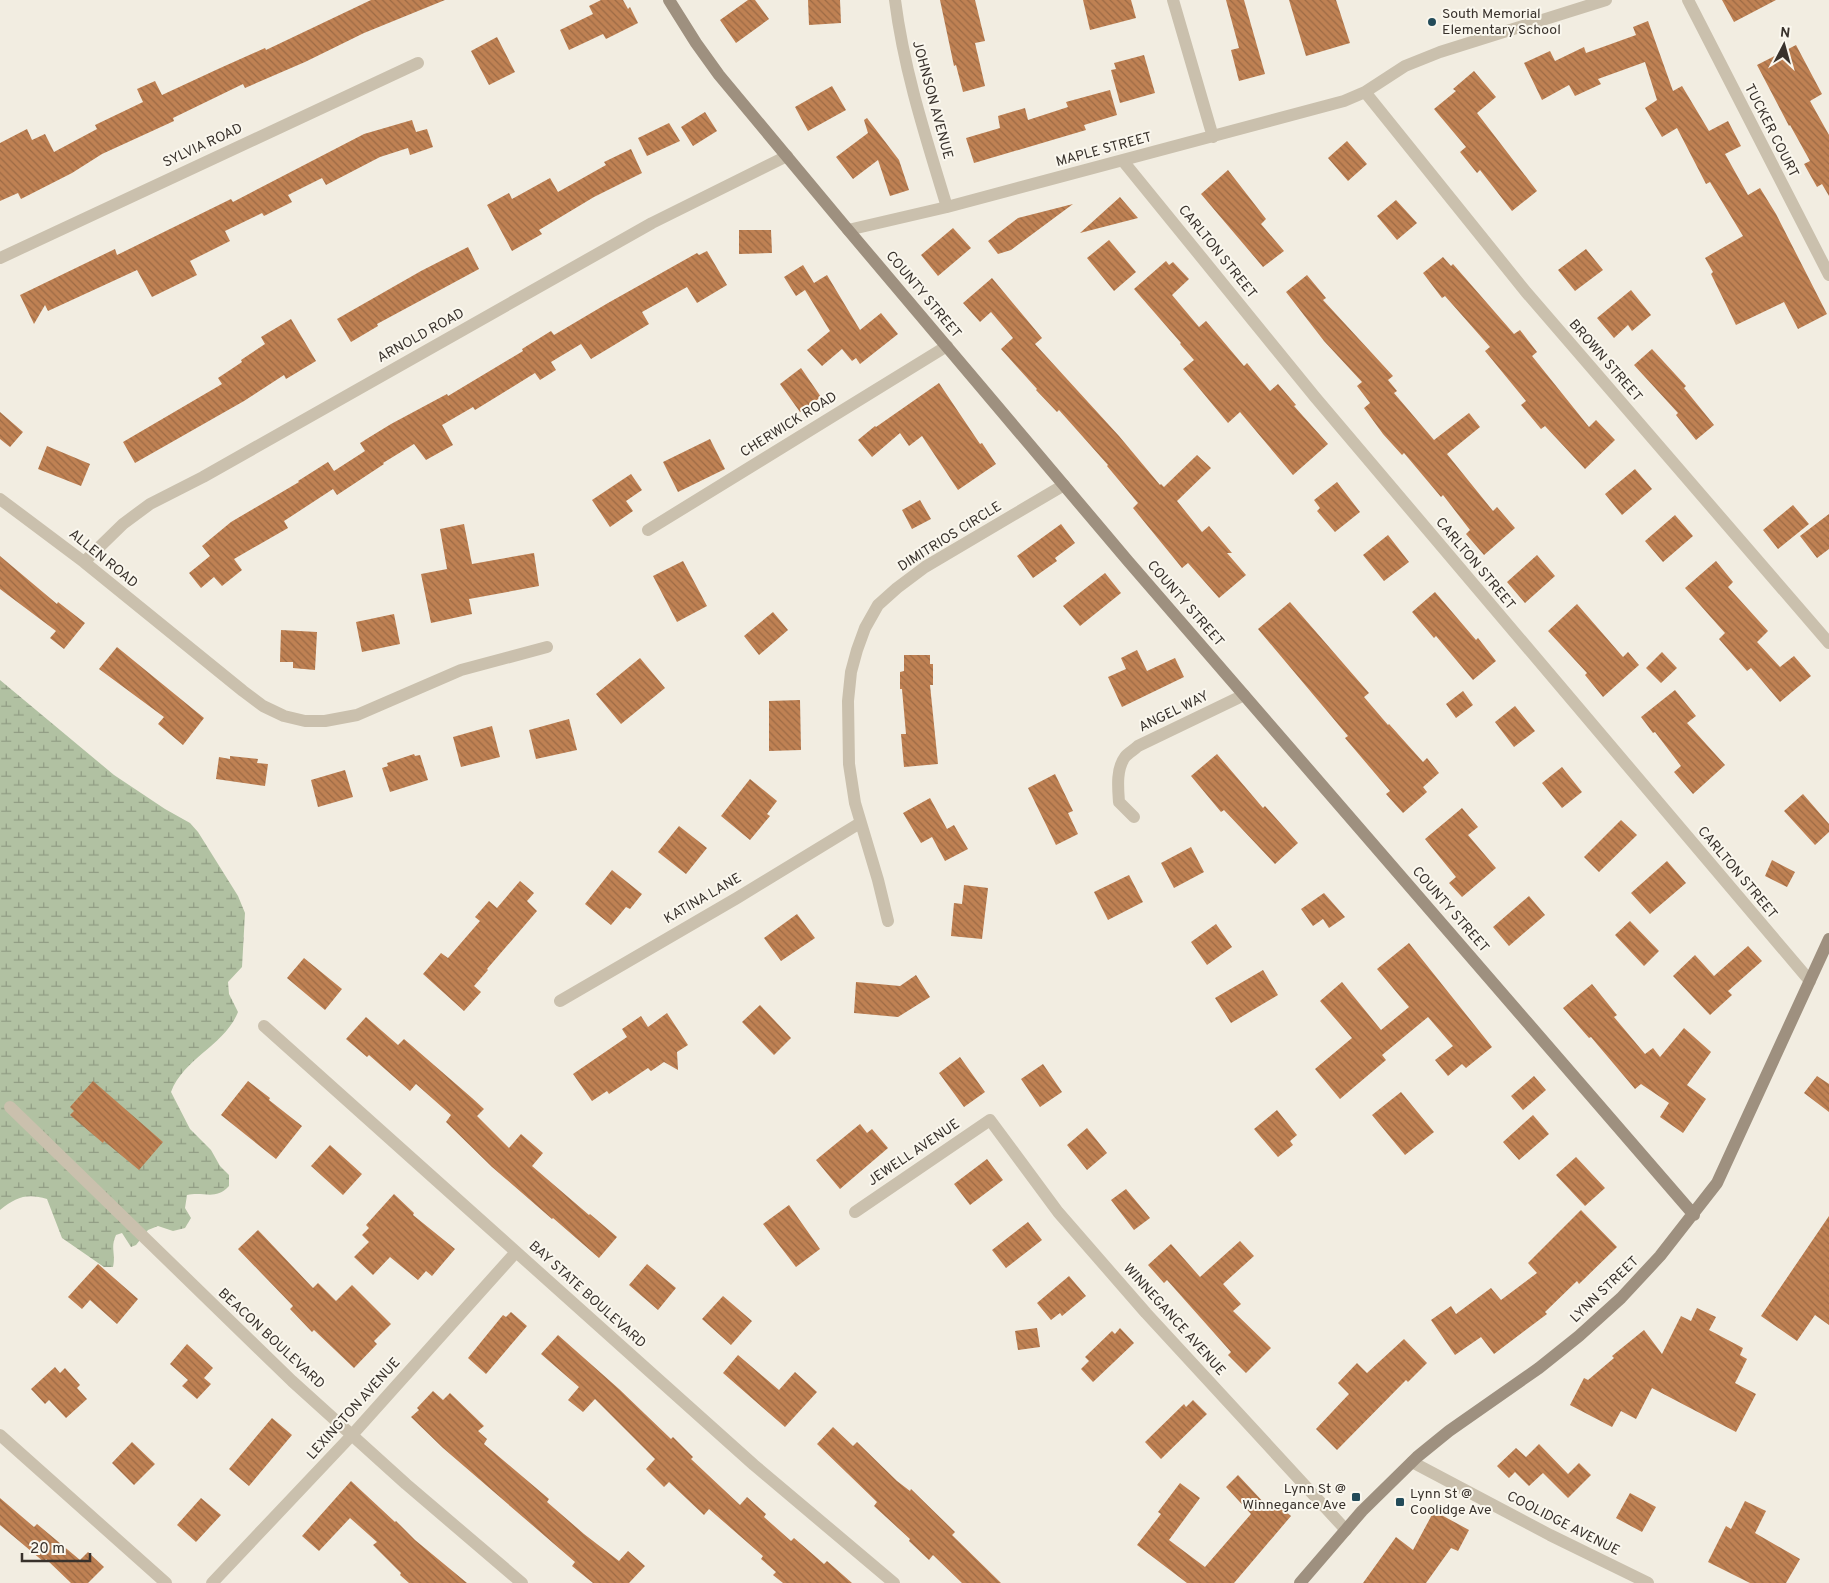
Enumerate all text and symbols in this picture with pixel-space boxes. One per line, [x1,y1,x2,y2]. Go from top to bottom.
place label: South Memorial Elementary School [1442,6,1561,39]
marker: South Memorial Elementary School [1426,16,1438,28]
north arrow [1759,20,1809,70]
text: N [1779,25,1791,43]
street label: JOHNSON AVENUE [908,39,956,161]
street label: TUCKER COURT [1740,81,1802,181]
street label: SYLVIA ROAD [160,120,246,172]
street label: MAPLE STREET [1054,129,1154,171]
street label: CARLTON STREET [1174,202,1260,302]
street label: COUNTY STREET [882,248,964,342]
street label: ARNOLD ROAD [375,305,467,367]
street label: BROWN STREET [1565,316,1645,406]
street label: CHERWICK ROAD [737,388,841,462]
street label: DIMITRIOS CIRCLE [895,498,1005,576]
street label: CARLTON STREET [1431,514,1519,614]
street label: ALLEN ROAD [65,526,141,592]
street label: COUNTY STREET [1143,557,1227,651]
street label: ANGEL WAY [1136,688,1212,736]
street label: CARLTON STREET [1693,823,1781,923]
street label: COUNTY STREET [1408,863,1492,957]
street label: KATINA LANE [661,870,745,928]
street label: JEWELL AVENUE [865,1116,963,1190]
street label: BAY STATE BOULEVARD [525,1238,649,1352]
street label: LYNN STREET [1567,1253,1643,1327]
street label: WINNEGANCE AVENUE [1119,1260,1229,1380]
street label: BEACON BOULEVARD [214,1285,328,1393]
street label: LEXINGTON AVENUE [304,1354,404,1464]
place label: Lynn St @ Winnegance Ave [1242,1481,1346,1514]
place label: Lynn St @ Coolidge Ave [1410,1486,1492,1519]
street label: COOLIDGE AVENUE [1504,1488,1622,1560]
marker: Lynn St @ Winnegance Ave [1350,1491,1362,1503]
marker: Lynn St @ Coolidge Ave [1394,1496,1406,1508]
scale bar [22,1530,90,1562]
text: 20 m [30,1540,65,1559]

